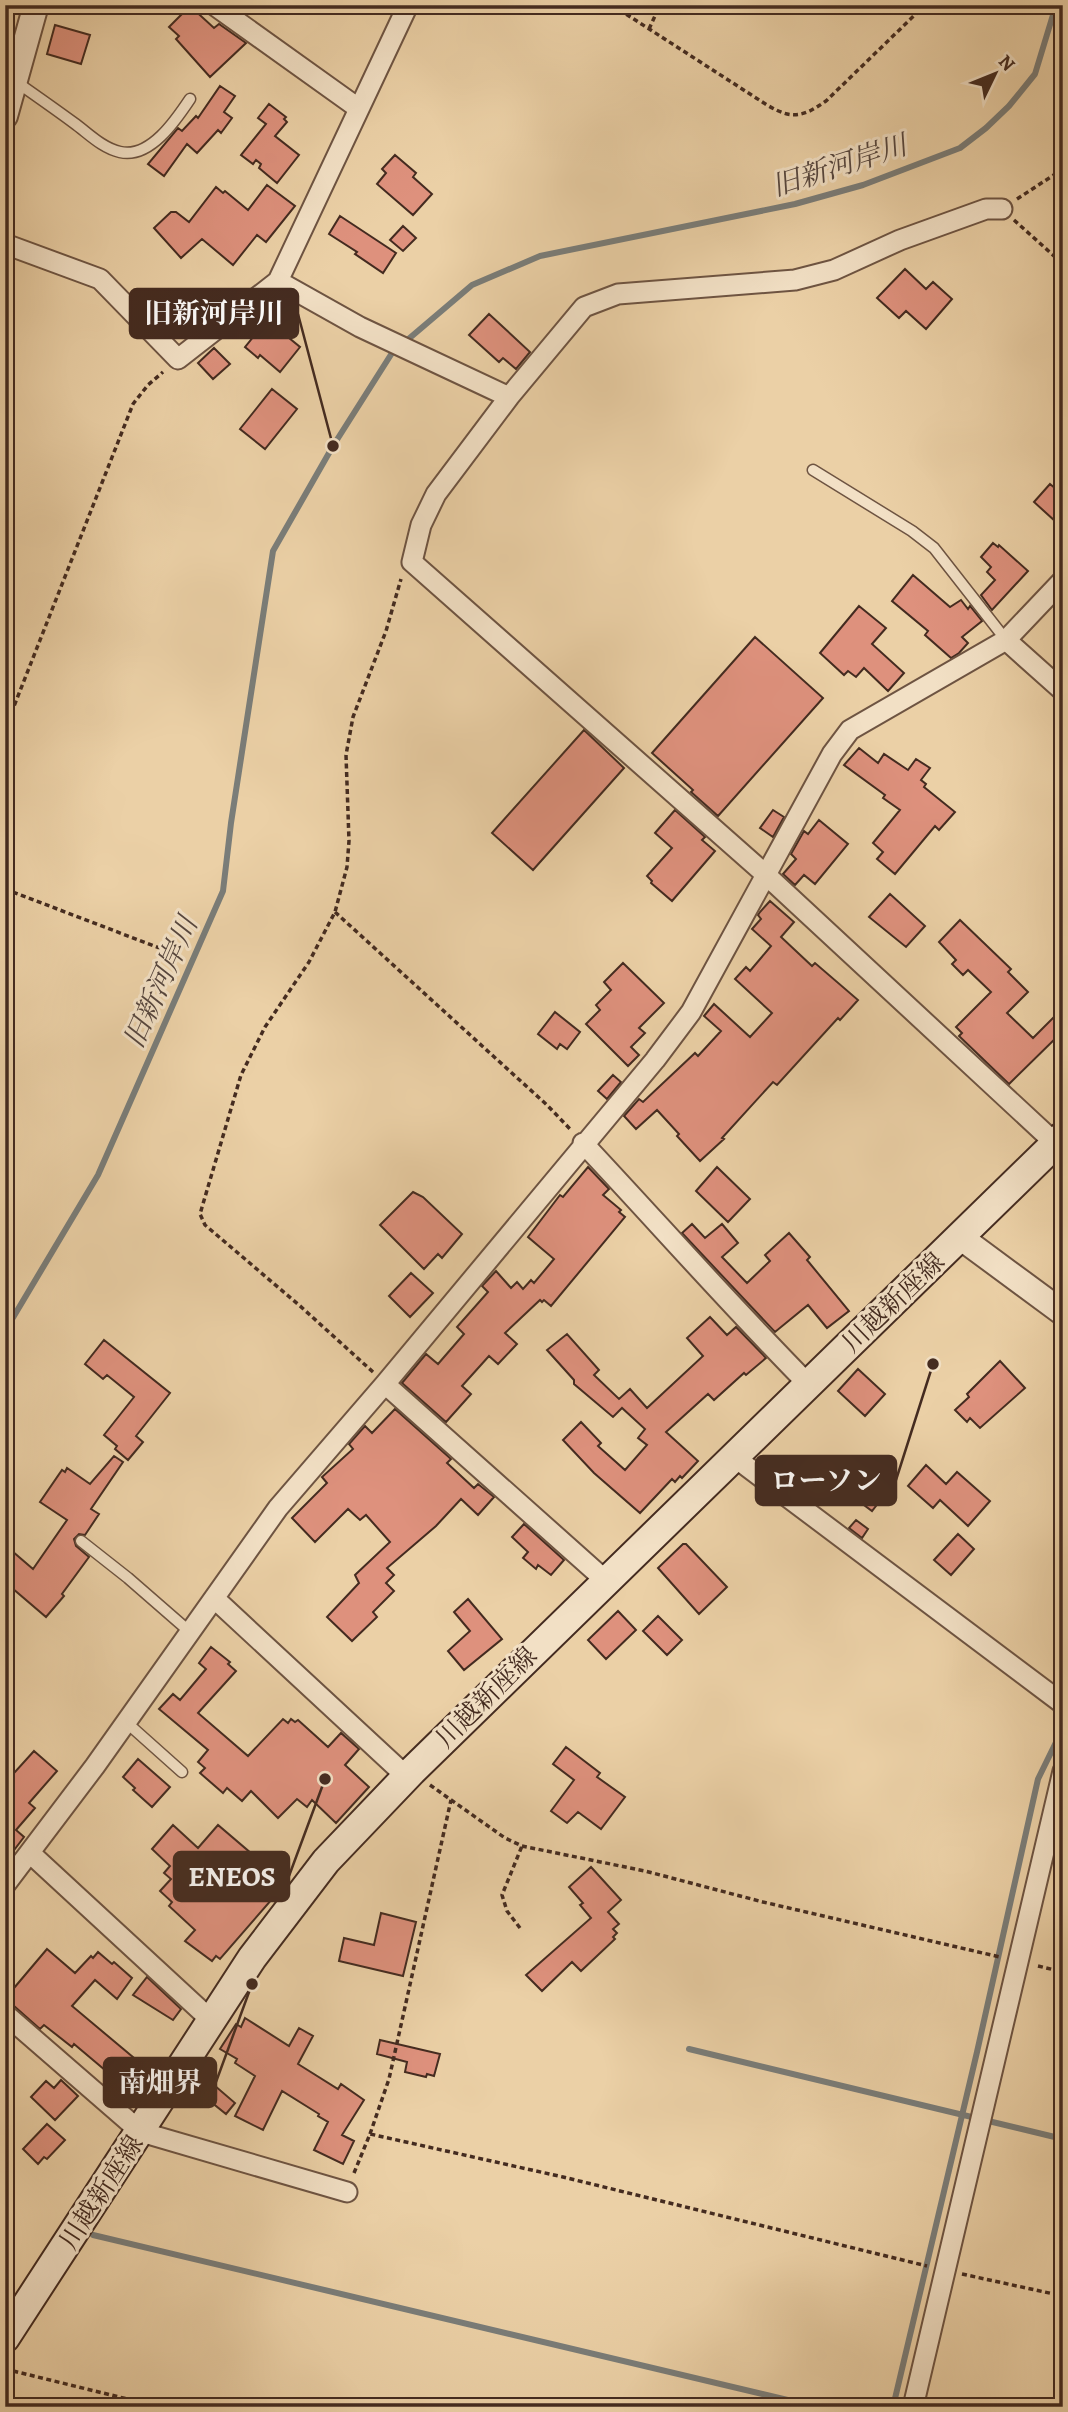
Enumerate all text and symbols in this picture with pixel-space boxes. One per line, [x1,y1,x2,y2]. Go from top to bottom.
north arrow [960,38,1030,108]
text: N [992,49,1021,77]
water label: 旧新河岸川 [767,125,915,206]
callout: 旧新河岸川 [130,289,298,338]
text: 旧新河岸川 [144,295,284,333]
water label: 旧新河岸川 [115,908,208,1054]
street label: 川越新座線 [834,1245,952,1360]
callout: ローソン [756,1456,896,1505]
text: ローソン [771,1462,881,1500]
street label: 川越新座線 [428,1639,545,1756]
callout: ENEOS [174,1852,289,1901]
text: ENEOS [188,1858,276,1896]
callout: 南畑界 [104,2058,216,2107]
text: 南畑界 [118,2064,202,2102]
street label: 川越新座線 [51,2128,152,2256]

